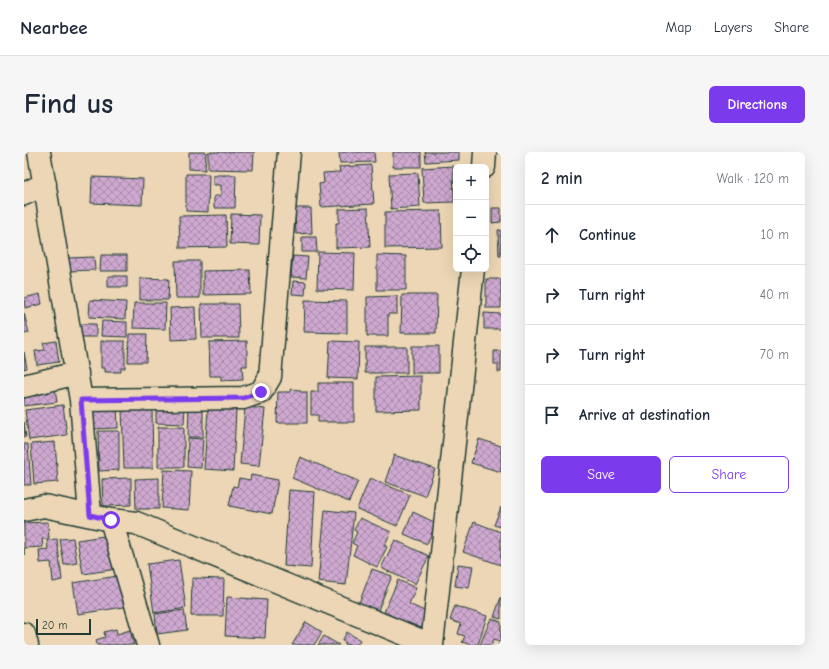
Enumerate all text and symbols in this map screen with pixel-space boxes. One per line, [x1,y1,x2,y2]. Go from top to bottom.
text: Nearbee [20,17,88,39]
text: Map [665,19,692,36]
text: Layers [714,19,752,36]
text: Share [774,19,809,36]
button: Directions [709,86,805,123]
text: Find us [24,88,113,120]
map controls [453,164,489,272]
button: + [453,164,489,200]
text: 2 min [541,169,582,188]
text: Walk · 120 m [717,171,789,186]
button: − [453,200,489,236]
icon: ahead [541,224,563,246]
text: Continue [579,226,636,244]
text: 10 m [761,227,789,242]
button: locate [453,236,489,272]
icon: right [541,284,563,306]
text: Turn right [579,286,645,304]
text: 40 m [760,287,789,302]
icon: right [541,344,563,366]
text: Turn right [579,346,645,364]
text: 70 m [760,347,789,362]
route end [252,383,270,401]
icon: arrive [541,404,563,426]
text: Arrive at destination [579,406,710,424]
button: Save [541,456,661,493]
button: Share [669,456,789,493]
route start [102,511,120,529]
scale bar [36,617,91,636]
text: 20 m [42,619,67,632]

